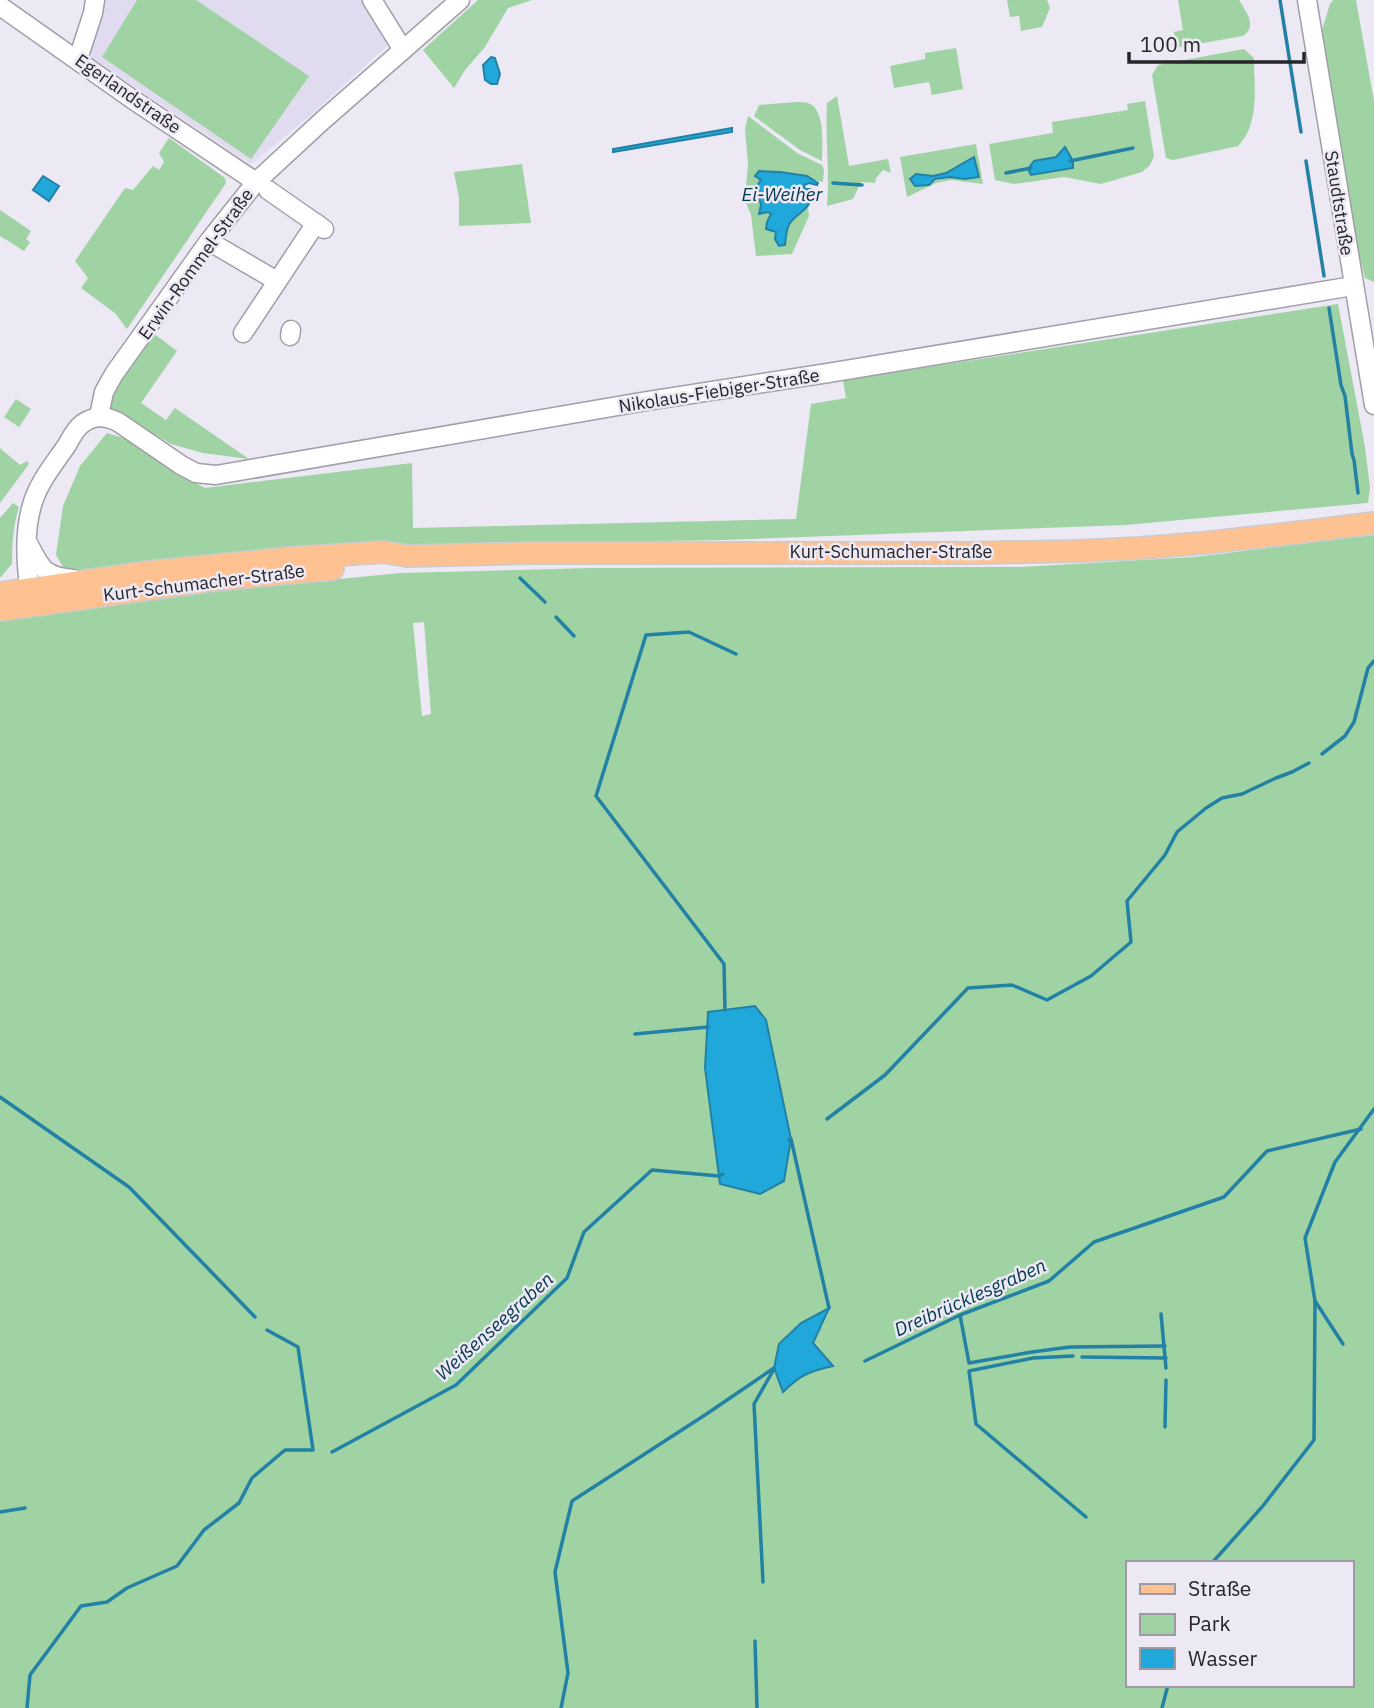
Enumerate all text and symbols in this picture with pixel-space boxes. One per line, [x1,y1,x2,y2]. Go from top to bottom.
scale bar [1129,21,1304,65]
text: 100 m [1140,30,1201,58]
street label: Egerlandstraße [71,49,186,139]
street label: Staudtstraße [1320,149,1359,257]
water label: Ei-Weiher [742,182,824,206]
street label: Erwin-Rommel-Straße [133,183,258,344]
street label: Nikolaus-Fiebiger-Straße [617,363,821,418]
street label: Kurt-Schumacher-Straße [790,540,992,563]
street label: Kurt-Schumacher-Straße [102,559,306,606]
water label: Dreibrücklesgraben [890,1253,1050,1341]
water label: Weißenseegraben [430,1267,558,1385]
legend [1126,1561,1353,1687]
text: Straße [1188,1574,1251,1602]
text: Park [1188,1609,1231,1637]
text: Wasser [1188,1644,1258,1672]

